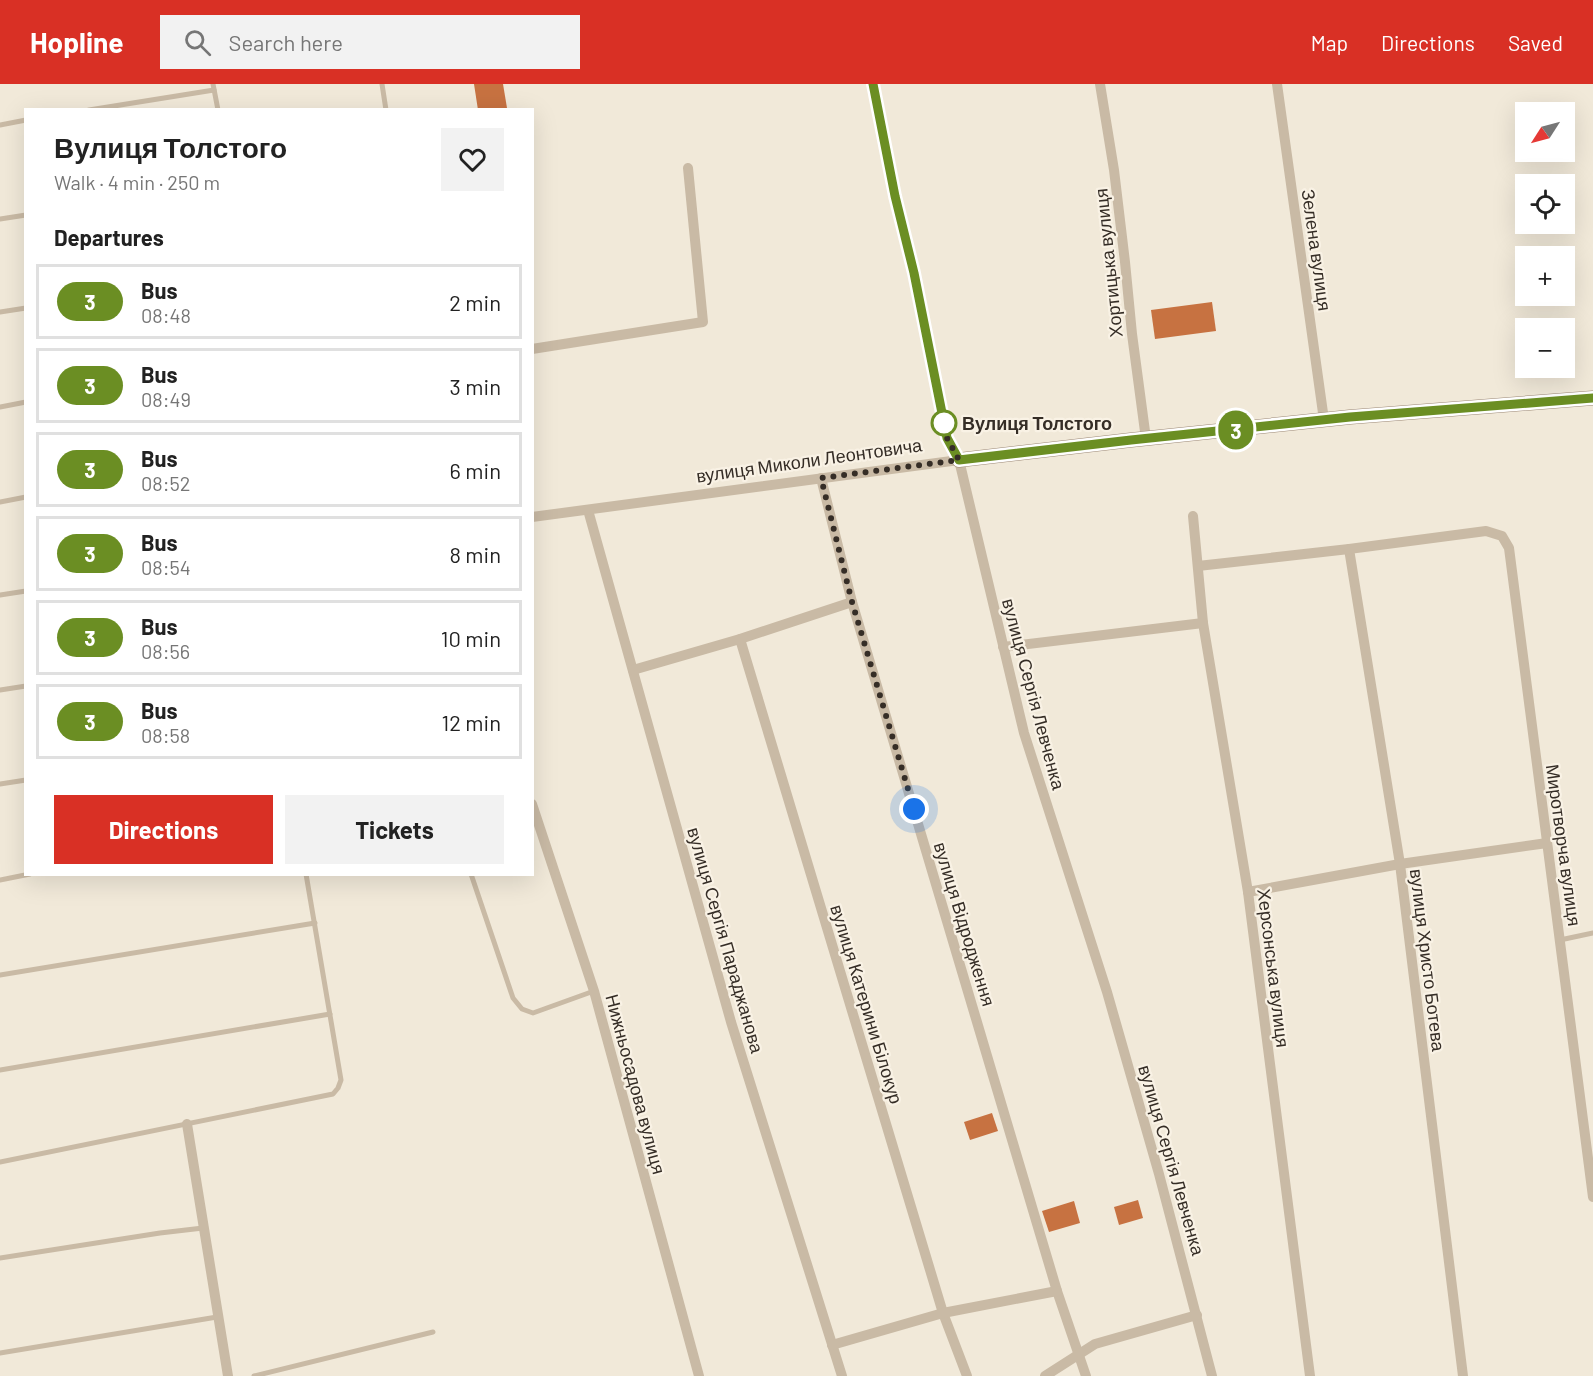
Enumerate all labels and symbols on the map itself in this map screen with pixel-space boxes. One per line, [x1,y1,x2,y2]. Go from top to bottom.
north arrow [1515,102,1575,162]
street label: Хортицька вулиця [1089,187,1127,339]
street label: Зелена вулиця [1298,188,1336,312]
marker: Вулиця Толстого [931,410,957,436]
line badge: 3 [1216,410,1256,450]
place label: Вулиця Толстого [962,412,1112,434]
street label: вулиця Миколи Леонтовича [695,433,924,487]
street label: вулиця Сергія Левченка [998,596,1070,793]
street label: Миротворча вулиця [1542,763,1586,927]
your location [899,794,929,824]
street label: вулиця Сергія Параджанова [683,825,769,1056]
street label: вулиця Відродження [930,839,1000,1009]
street label: вулиця Христо Ботева [1406,868,1450,1053]
street label: Херсонська вулиця [1253,887,1295,1049]
street label: вулиця Катерини Білокур [826,902,908,1106]
street label: Нижньосадова вулиця [601,992,671,1176]
street label: вулиця Сергія Левченка [1134,1062,1210,1259]

